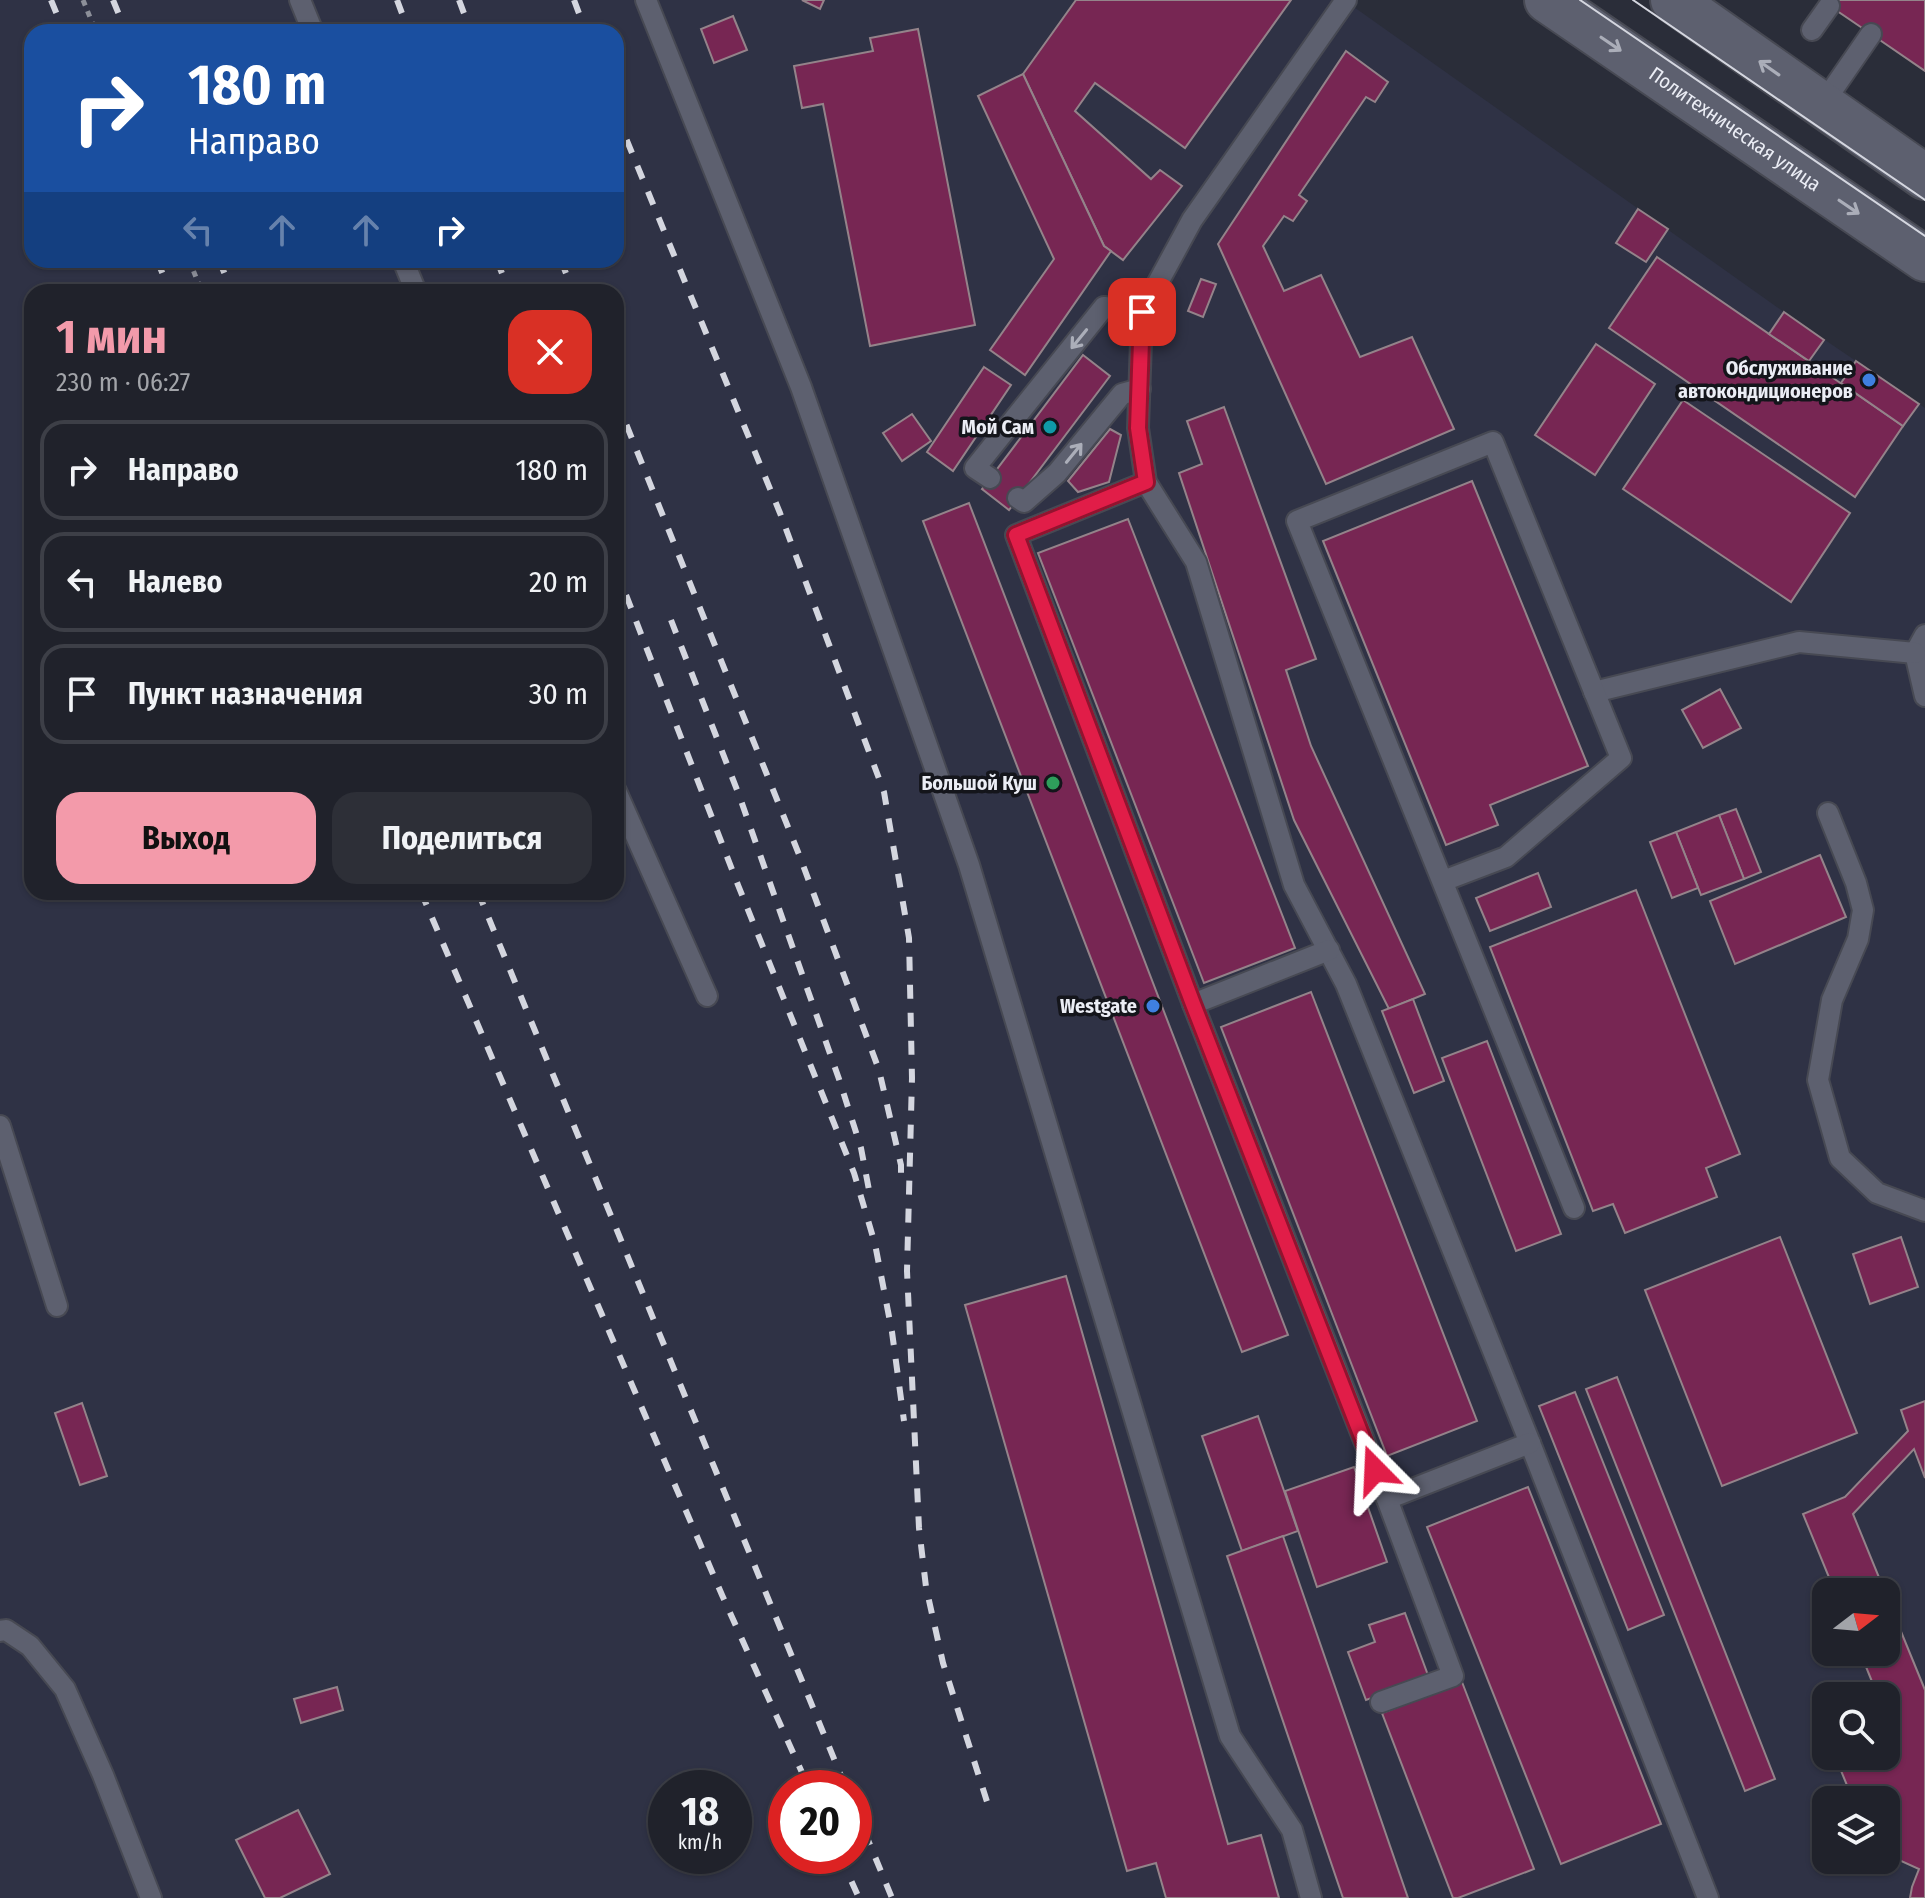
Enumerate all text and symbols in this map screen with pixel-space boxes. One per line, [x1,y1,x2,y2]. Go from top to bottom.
one-way arrow [1600,36,1622,52]
text: 180 m [188,52,326,119]
icon: right [56,56,160,160]
one-way arrow [1759,60,1781,76]
street label: Политехническая улица [1645,62,1826,196]
text: Направо [188,120,320,164]
one-way arrow [1837,199,1859,215]
icon: left [176,208,220,252]
icon: ahead [260,208,304,252]
icon: ahead [344,208,388,252]
icon: right [428,208,472,252]
pin [1108,278,1176,346]
icon: arrive [1120,290,1164,334]
text: 1 мин [56,308,167,366]
button: close [508,310,592,394]
one-way arrow [1070,328,1088,349]
place label: Обслуживание автокондиционеров [1678,356,1853,403]
text: 230 m · 06:27 [56,367,190,398]
marker: Обслуживание автокондиционеров [1860,371,1878,389]
place label: Мой Сам [962,415,1034,439]
marker: Мой Сам [1041,418,1059,436]
one-way arrow [1065,443,1083,463]
icon: right [60,448,104,492]
text: Направо [128,452,239,488]
text: 180 m [516,452,588,488]
icon: left [60,560,104,604]
text: Налево [128,564,223,600]
text: 20 m [529,564,588,600]
icon: arrive [60,672,104,716]
text: Пункт назначения [128,676,363,712]
text: 30 m [529,676,588,712]
place label: Большой Куш [921,771,1037,795]
marker: Большой Куш [1044,774,1062,792]
button: Выход [56,792,316,884]
button: Поделиться [332,792,592,884]
place label: Westgate [1060,994,1137,1018]
marker: Westgate [1144,997,1162,1015]
position arrow [1333,1428,1417,1512]
north arrow [1812,1578,1900,1666]
map controls [1812,1578,1900,1874]
button: search [1812,1682,1900,1770]
speed limit sign: 20 [768,1770,872,1874]
button: layers [1812,1786,1900,1874]
text: 18 [681,1788,719,1836]
text: km/h [678,1830,722,1854]

